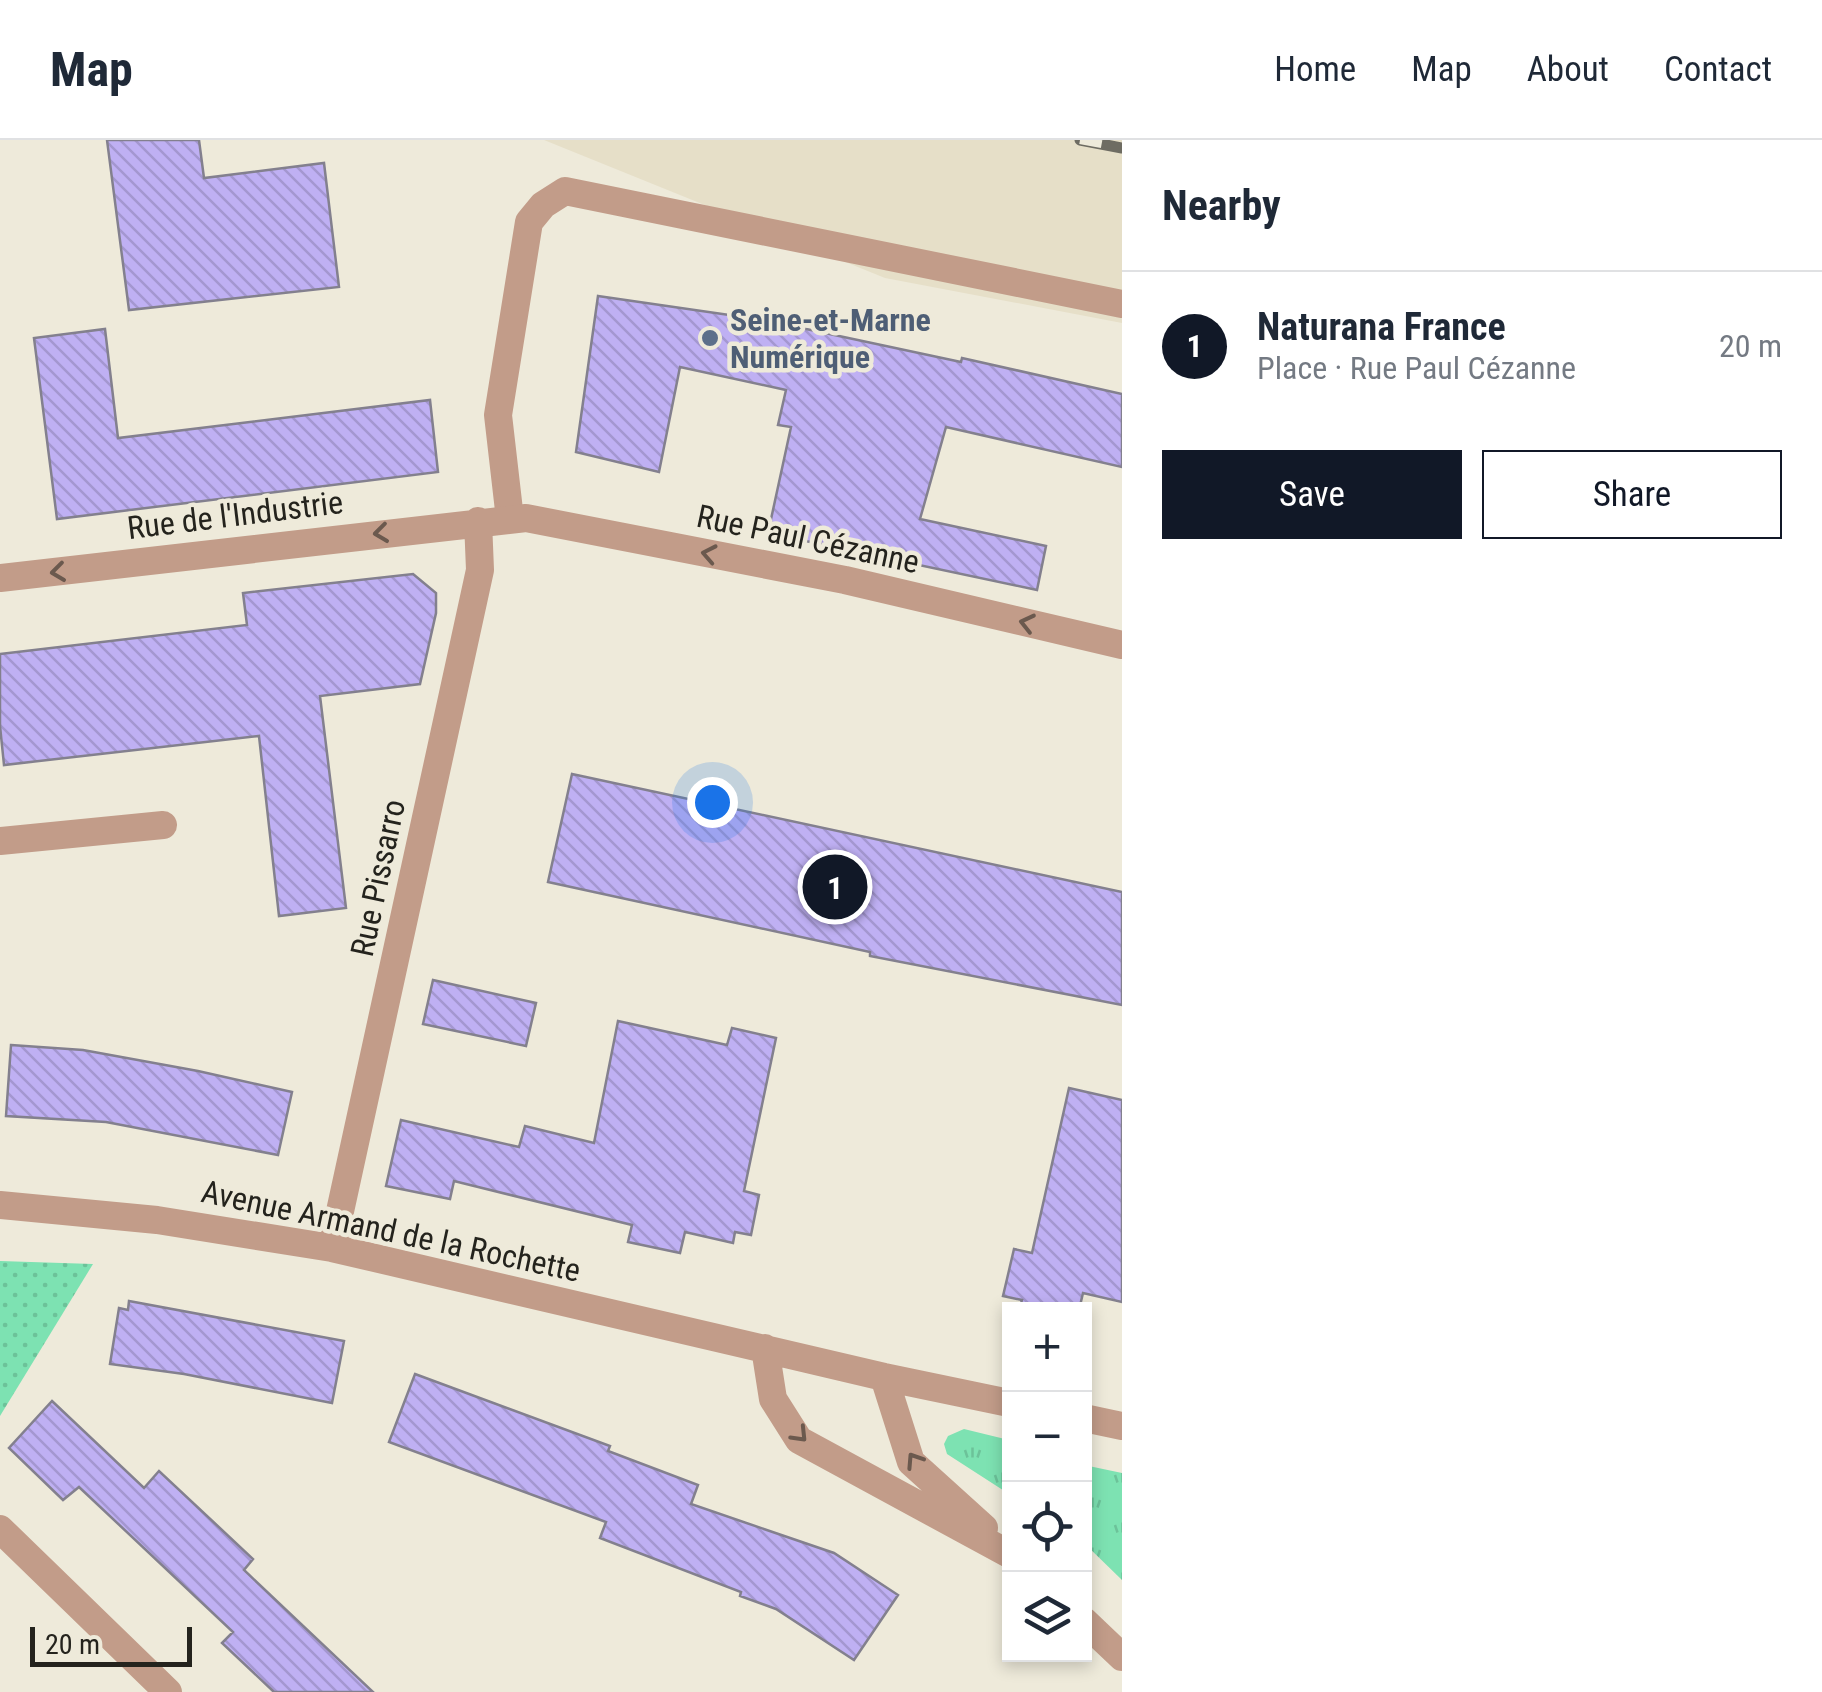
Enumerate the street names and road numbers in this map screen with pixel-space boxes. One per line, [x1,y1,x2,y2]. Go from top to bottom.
street label: Rue de l'Industrie [125,483,345,547]
street label: Rue Paul Cézanne [693,497,923,581]
street label: Rue Pissarro [343,796,413,960]
street label: Avenue Armand de la Rochette [198,1172,584,1290]

